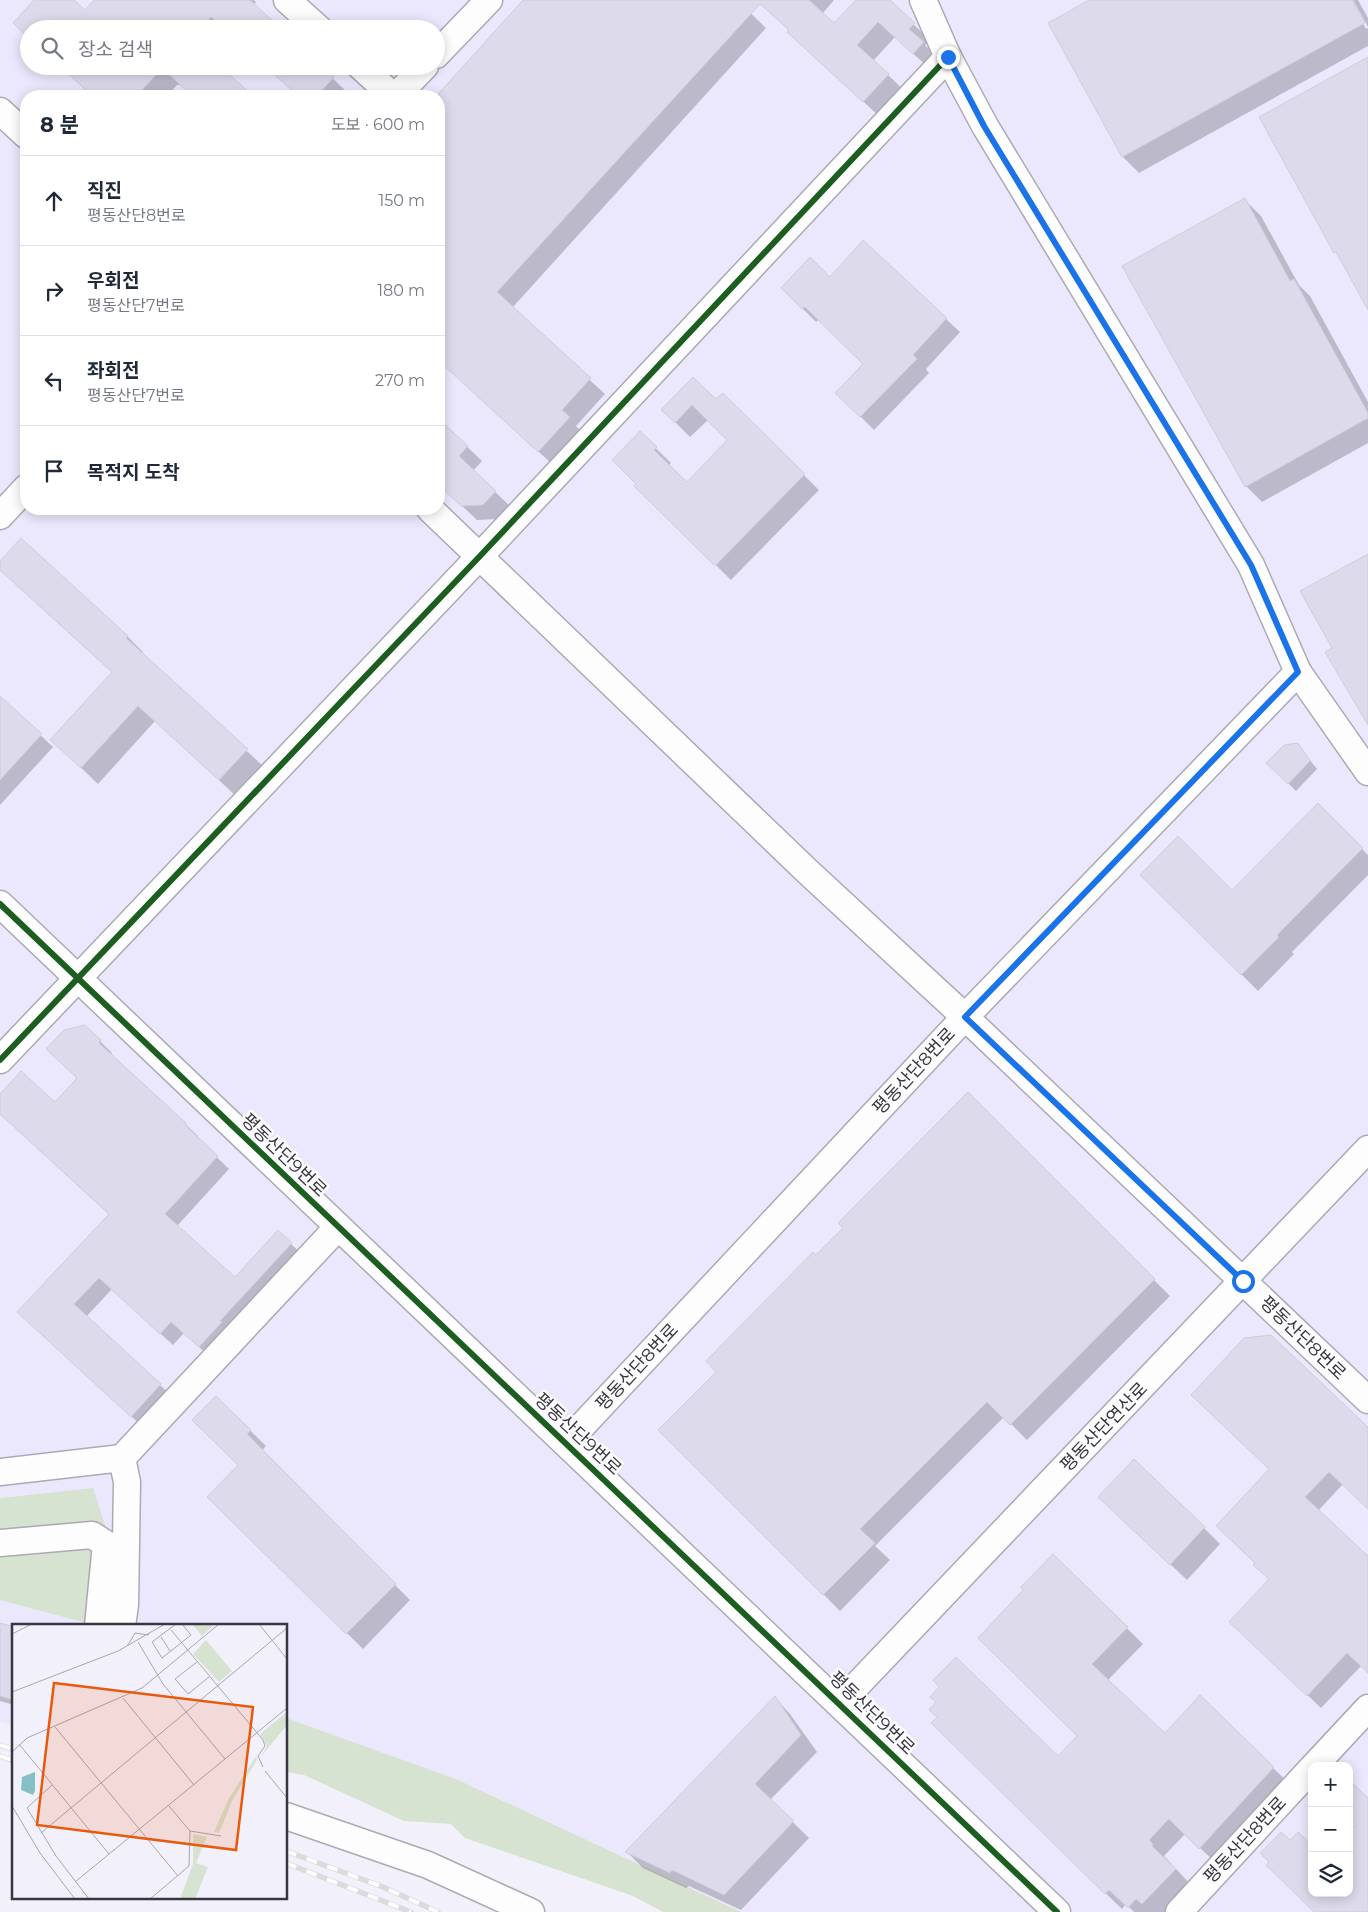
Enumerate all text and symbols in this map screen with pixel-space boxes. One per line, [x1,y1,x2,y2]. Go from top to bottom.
search box [20,20,445,75]
icon: search [38,34,66,62]
text: 장소 검색 [78,38,153,61]
route end [937,46,960,69]
text: 8 분 [40,112,79,137]
text: 도보 · 600 m [331,115,425,134]
text: 직진 [87,179,122,202]
icon: ahead [40,187,68,215]
text: 150 m [378,191,425,210]
text: 평동산단8번로 [87,206,186,225]
text: 우회전 [87,269,139,292]
icon: right [40,277,68,305]
text: 180 m [377,281,425,300]
text: 평동산단7번로 [87,296,185,315]
text: 좌회전 [87,359,139,382]
icon: left [40,367,68,395]
text: 270 m [375,371,425,390]
text: 평동산단7번로 [87,386,185,405]
icon: arrive [40,457,68,485]
text: 목적지 도착 [87,461,180,484]
street label: 평동산단8번로 [868,1023,960,1119]
street label: 평동산단9번로 [237,1109,331,1201]
route start [1232,1270,1255,1293]
street label: 평동산단8번로 [1255,1292,1351,1384]
street label: 평동산단8번로 [591,1319,683,1415]
street label: 평동산단연산로 [1056,1378,1152,1476]
street label: 평동산단9번로 [530,1388,626,1480]
inset map [12,1624,288,1900]
street label: 평동산단9번로 [825,1667,919,1759]
map controls [1308,1762,1353,1897]
button: + [1308,1762,1353,1807]
street label: 평동산단8번로 [1199,1792,1291,1888]
button: − [1308,1807,1353,1852]
button: layers [1308,1852,1353,1897]

